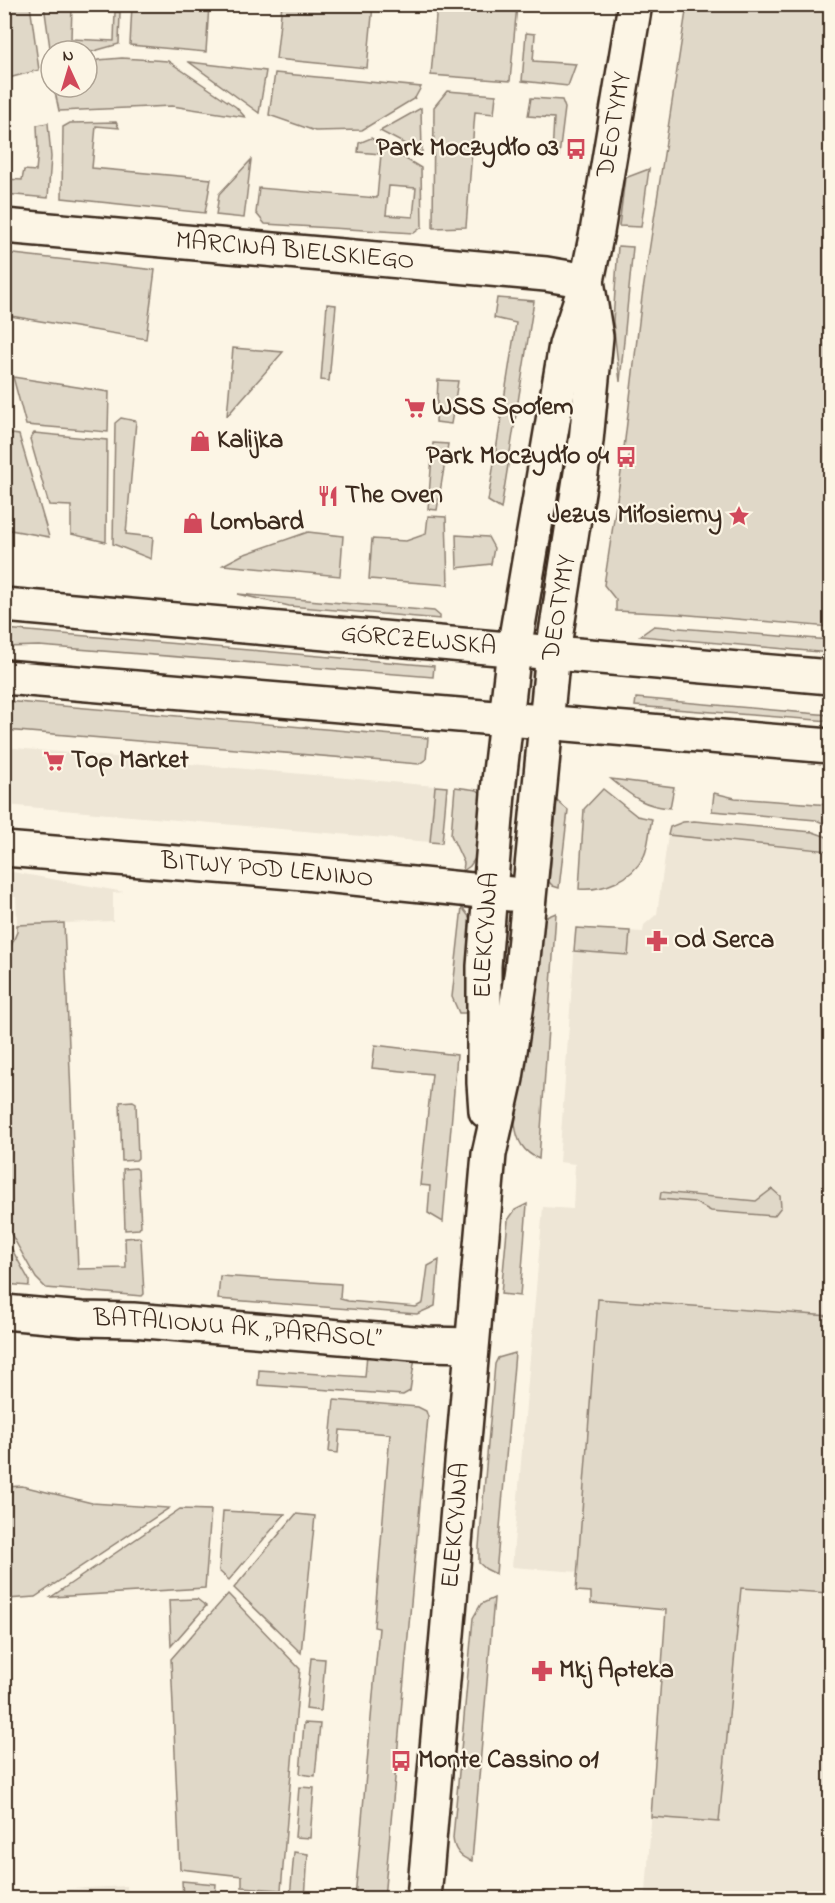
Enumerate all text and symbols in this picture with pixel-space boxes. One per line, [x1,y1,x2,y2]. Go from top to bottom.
north arrow [39,39,99,99]
text: N [62,44,75,68]
street label: DEOTYMY [587,69,642,181]
place label: Park Moczydło 03 [376,130,559,168]
bus stop icon: Park Moczydło 03 [564,137,588,161]
street label: MARCINA BIELSKIEGO [174,222,416,281]
place label: WSS Społem [432,389,573,427]
supermarket icon: WSS Społem [403,396,427,420]
place label: Kalijka [217,422,283,460]
shop icon: Kalijka [188,429,212,453]
place label: Park Moczydło 04 [426,438,609,476]
bus stop icon: Park Moczydło 04 [614,445,638,469]
place label: The Oven [345,477,443,515]
restaurant icon: The Oven [316,484,340,508]
place label: Jezus Miłosierny [547,497,722,535]
place label: Lombard [210,504,304,542]
place icon: Jezus Miłosierny [727,504,751,528]
shop icon: Lombard [181,511,205,535]
street label: DEOTYMY [533,552,587,664]
street label: GÓRCZEWSKA [339,615,498,667]
place label: Top Market [71,742,189,780]
supermarket icon: Top Market [42,749,66,773]
street label: BITWY POD LENINO [158,843,375,899]
street label: ELEKCYJNA [465,871,511,998]
place label: Od Serca [674,922,774,960]
pharmacy icon: Od Serca [645,929,669,953]
street label: BATALIONU AK „PARASOL” [92,1300,383,1359]
street label: ELEKCYJNA [432,1461,481,1590]
place label: Mkj Apteka [559,1652,674,1690]
pharmacy icon: Mkj Apteka [530,1659,554,1683]
place label: Monte Cassino 01 [418,1742,600,1780]
bus stop icon: Monte Cassino 01 [389,1749,413,1773]

